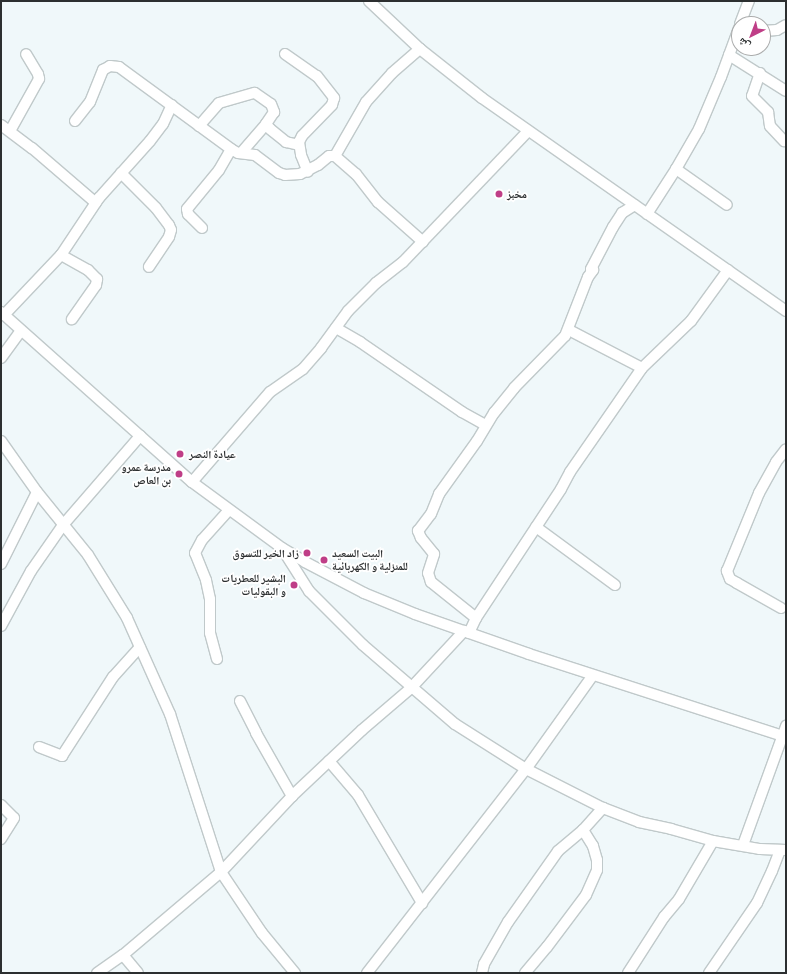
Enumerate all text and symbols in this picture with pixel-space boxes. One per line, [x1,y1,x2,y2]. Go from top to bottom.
north arrow [731,16,771,56]
text: ش [735,36,752,53]
place label: مخبز [507,187,527,201]
marker: مخبز [494,189,504,199]
place label: عيادة النصر [189,447,236,461]
marker: عيادة النصر [174,448,186,460]
place label: مدرسة عمرو بن العاص [121,461,171,487]
marker: مدرسة عمرو بن العاص [174,469,184,479]
place label: زاد الخير للتسوق [232,546,299,560]
place label: البيت السعيد للمنزلية و الكهربائية [332,547,408,573]
marker: زاد الخير للتسوق [302,548,312,558]
marker: البيت السعيد للمنزلية و الكهربائية [319,555,329,565]
place label: البشير للعطريات و البقوليات [221,572,286,598]
marker: البشير للعطريات و البقوليات [289,580,299,590]

